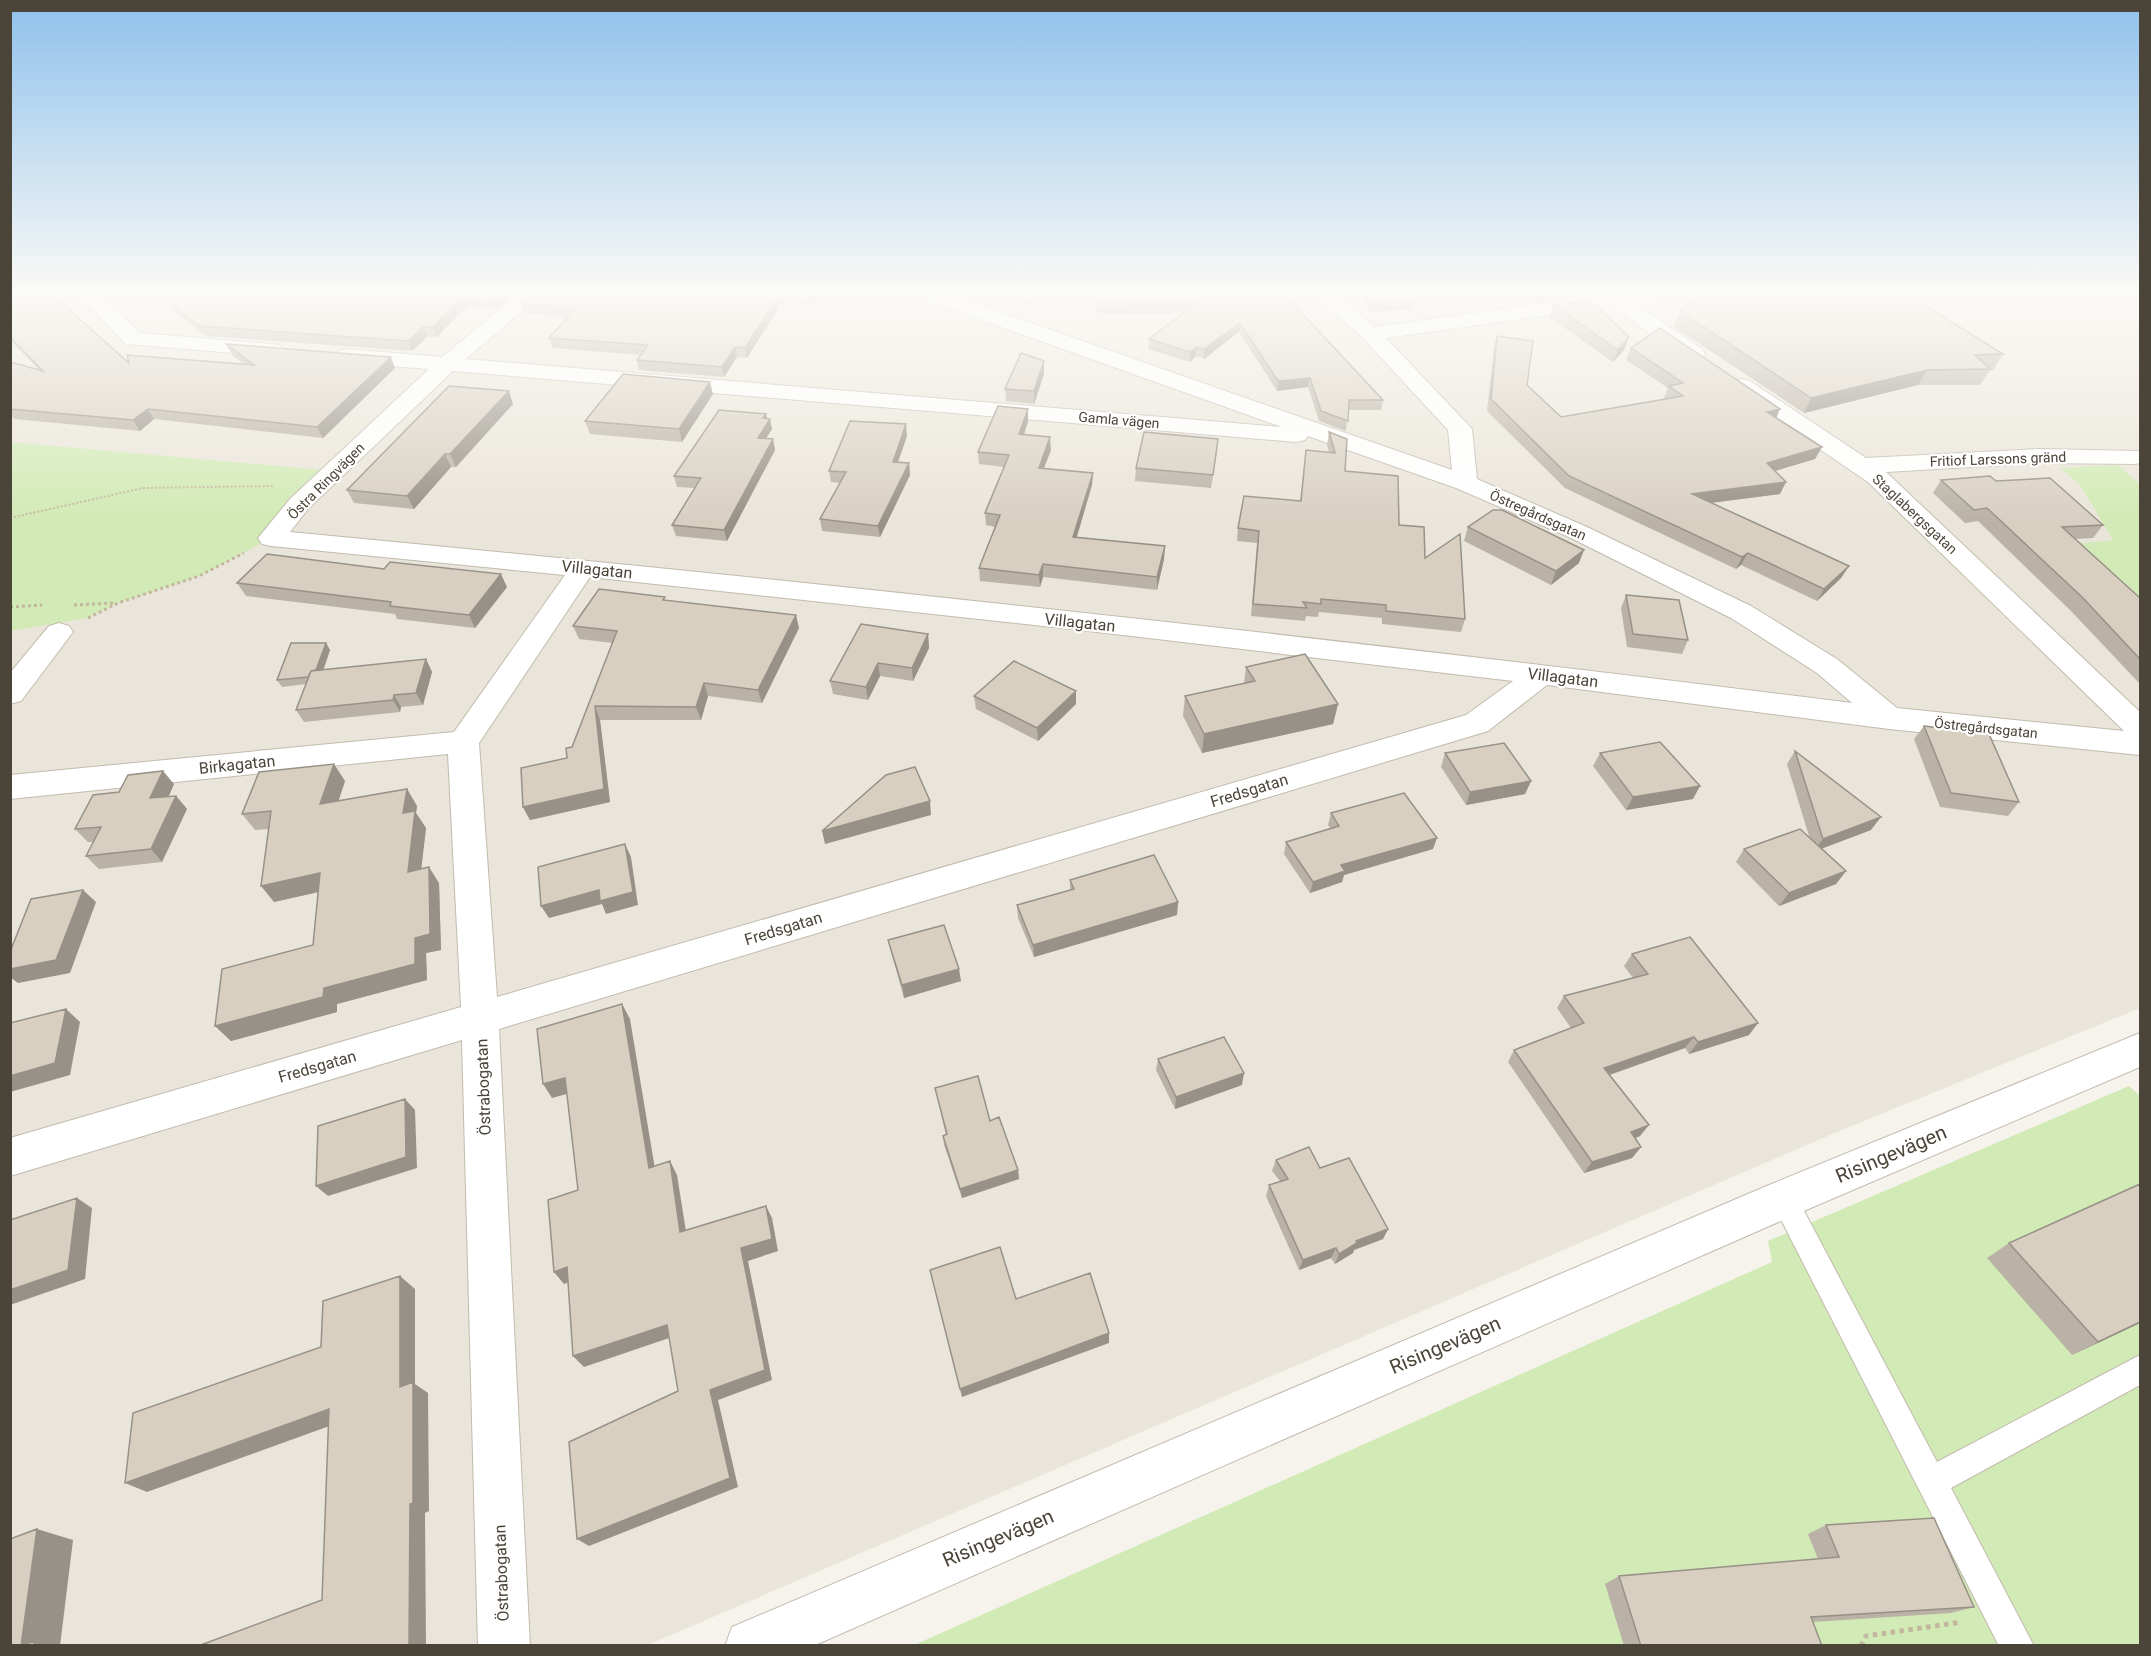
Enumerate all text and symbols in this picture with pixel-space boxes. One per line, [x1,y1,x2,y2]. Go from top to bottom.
street label: Gamla vägen [1078,408,1160,432]
street label: Östra Ringvägen [284,439,368,523]
street label: Fritiof Larssons gränd [1930,449,2066,469]
street label: Staglabergsgatan [1869,471,1961,557]
street label: Östregårdsgatan [1487,487,1589,543]
street label: Villagatan [561,556,633,583]
street label: Villagatan [1044,609,1116,636]
street label: Villagatan [1527,664,1599,691]
street label: Östregårdsgatan [1933,715,2039,741]
street label: Birkagatan [198,751,276,778]
street label: Fredsgatan [1208,770,1290,811]
street label: Fredsgatan [742,908,824,949]
street label: Östrabogatan [472,1038,495,1136]
street label: Fredsgatan [276,1046,358,1087]
street label: Risingevägen [1832,1120,1950,1188]
street label: Risingevägen [1386,1311,1504,1379]
street label: Risingevägen [939,1504,1057,1572]
street label: Östrabogatan [490,1524,513,1622]

